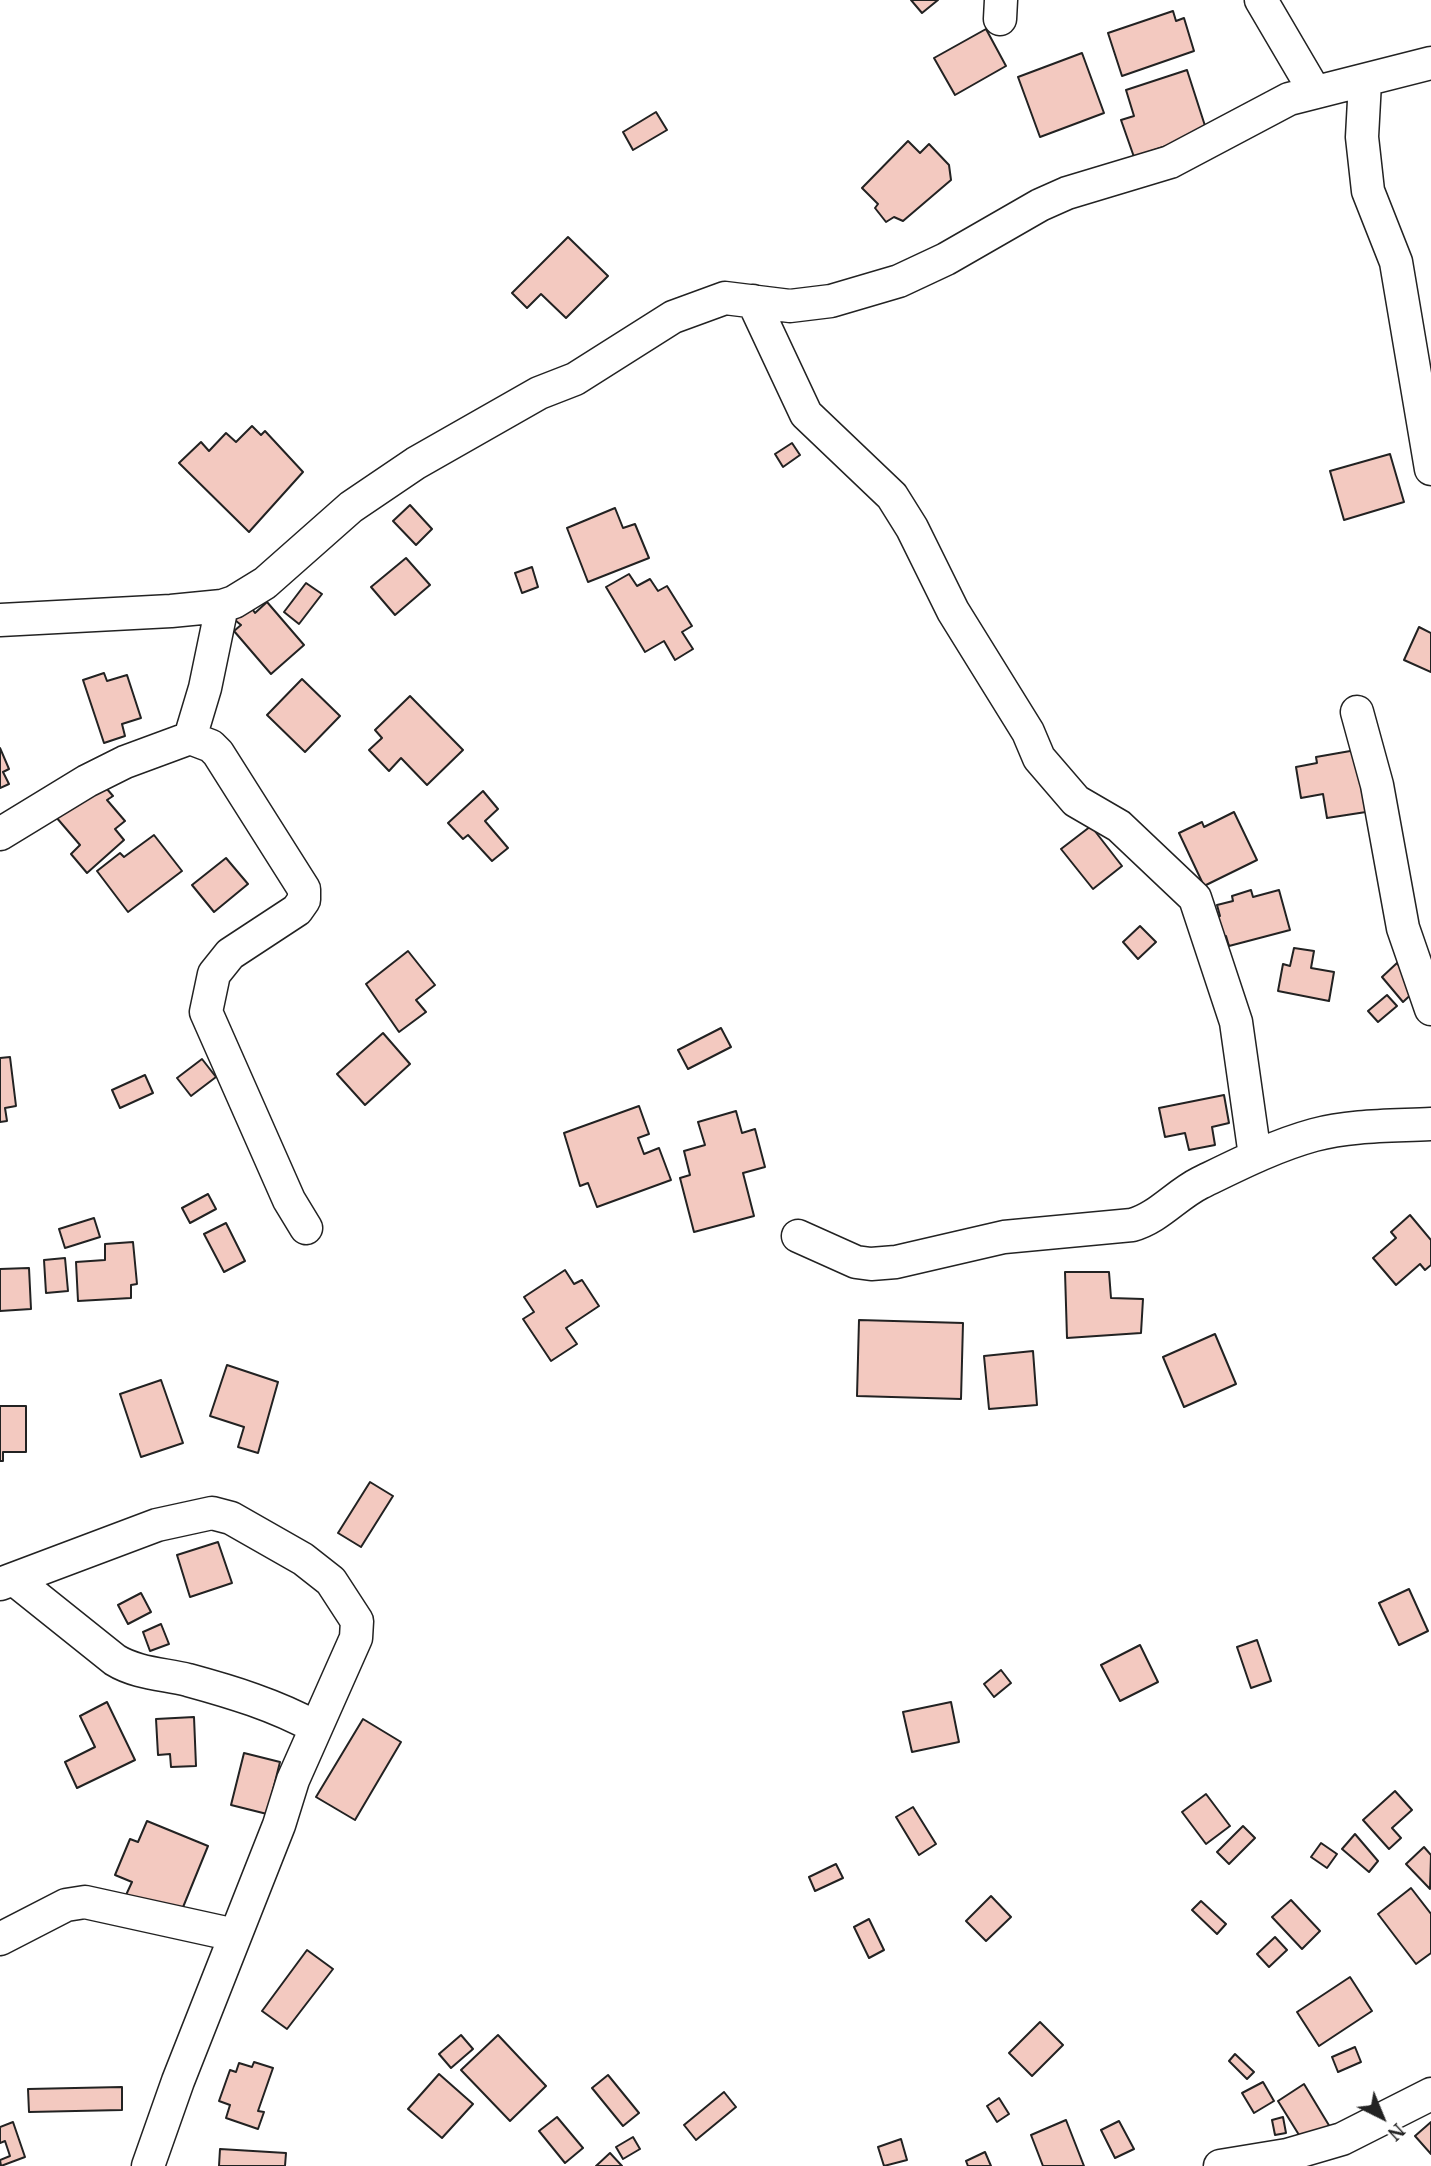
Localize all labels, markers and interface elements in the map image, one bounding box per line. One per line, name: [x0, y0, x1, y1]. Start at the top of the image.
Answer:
north arrow: [1347, 2082, 1417, 2152]
text: N: [1383, 2119, 1410, 2147]

